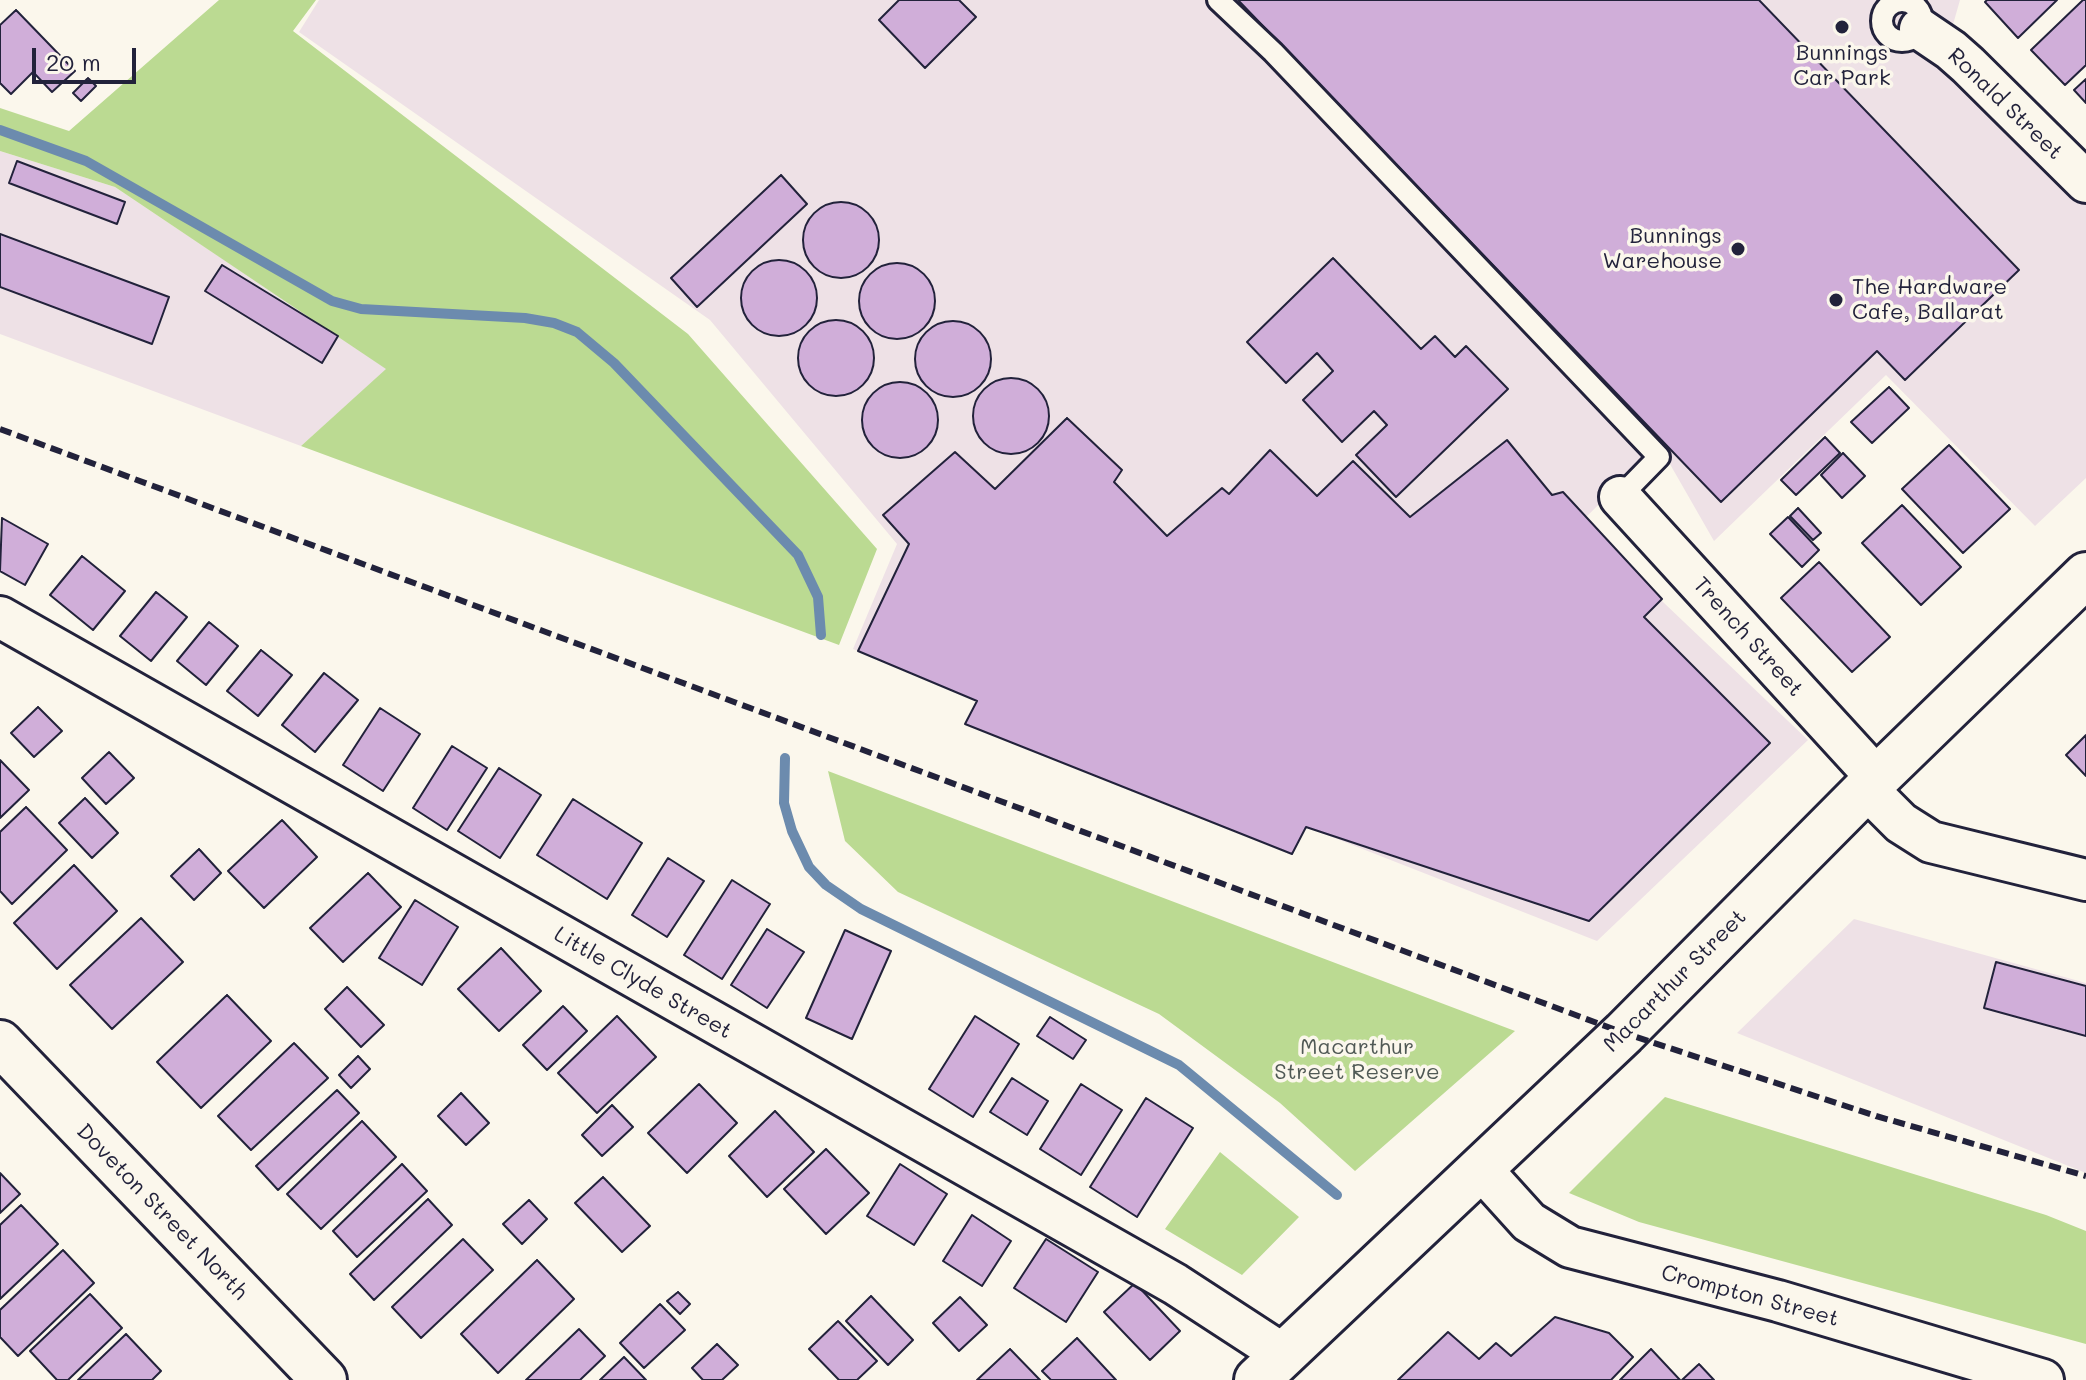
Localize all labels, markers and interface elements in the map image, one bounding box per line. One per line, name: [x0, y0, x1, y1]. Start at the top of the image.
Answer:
marker: Bunnings Car Park: [1833, 18, 1851, 36]
scale bar: [36, 32, 140, 82]
place label: Bunnings Car Park: [1793, 40, 1891, 92]
street label: Ronald Street: [1942, 43, 2068, 165]
text: 20 m: [46, 46, 101, 77]
place label: Bunnings Warehouse: [1603, 223, 1722, 274]
marker: Bunnings Warehouse: [1729, 240, 1747, 258]
place label: The Hardware Cafe, Ballarat: [1852, 274, 2007, 326]
marker: The Hardware Cafe, Ballarat: [1827, 291, 1845, 309]
street label: Trench Street: [1687, 572, 1809, 702]
street label: Macarthur Street: [1598, 904, 1752, 1058]
street label: Little Clyde Street: [549, 921, 737, 1045]
park label: Macarthur Street Reserve: [1274, 1034, 1440, 1086]
street label: Doveton Street North: [71, 1118, 253, 1306]
street label: Crompton Street: [1658, 1260, 1842, 1332]

